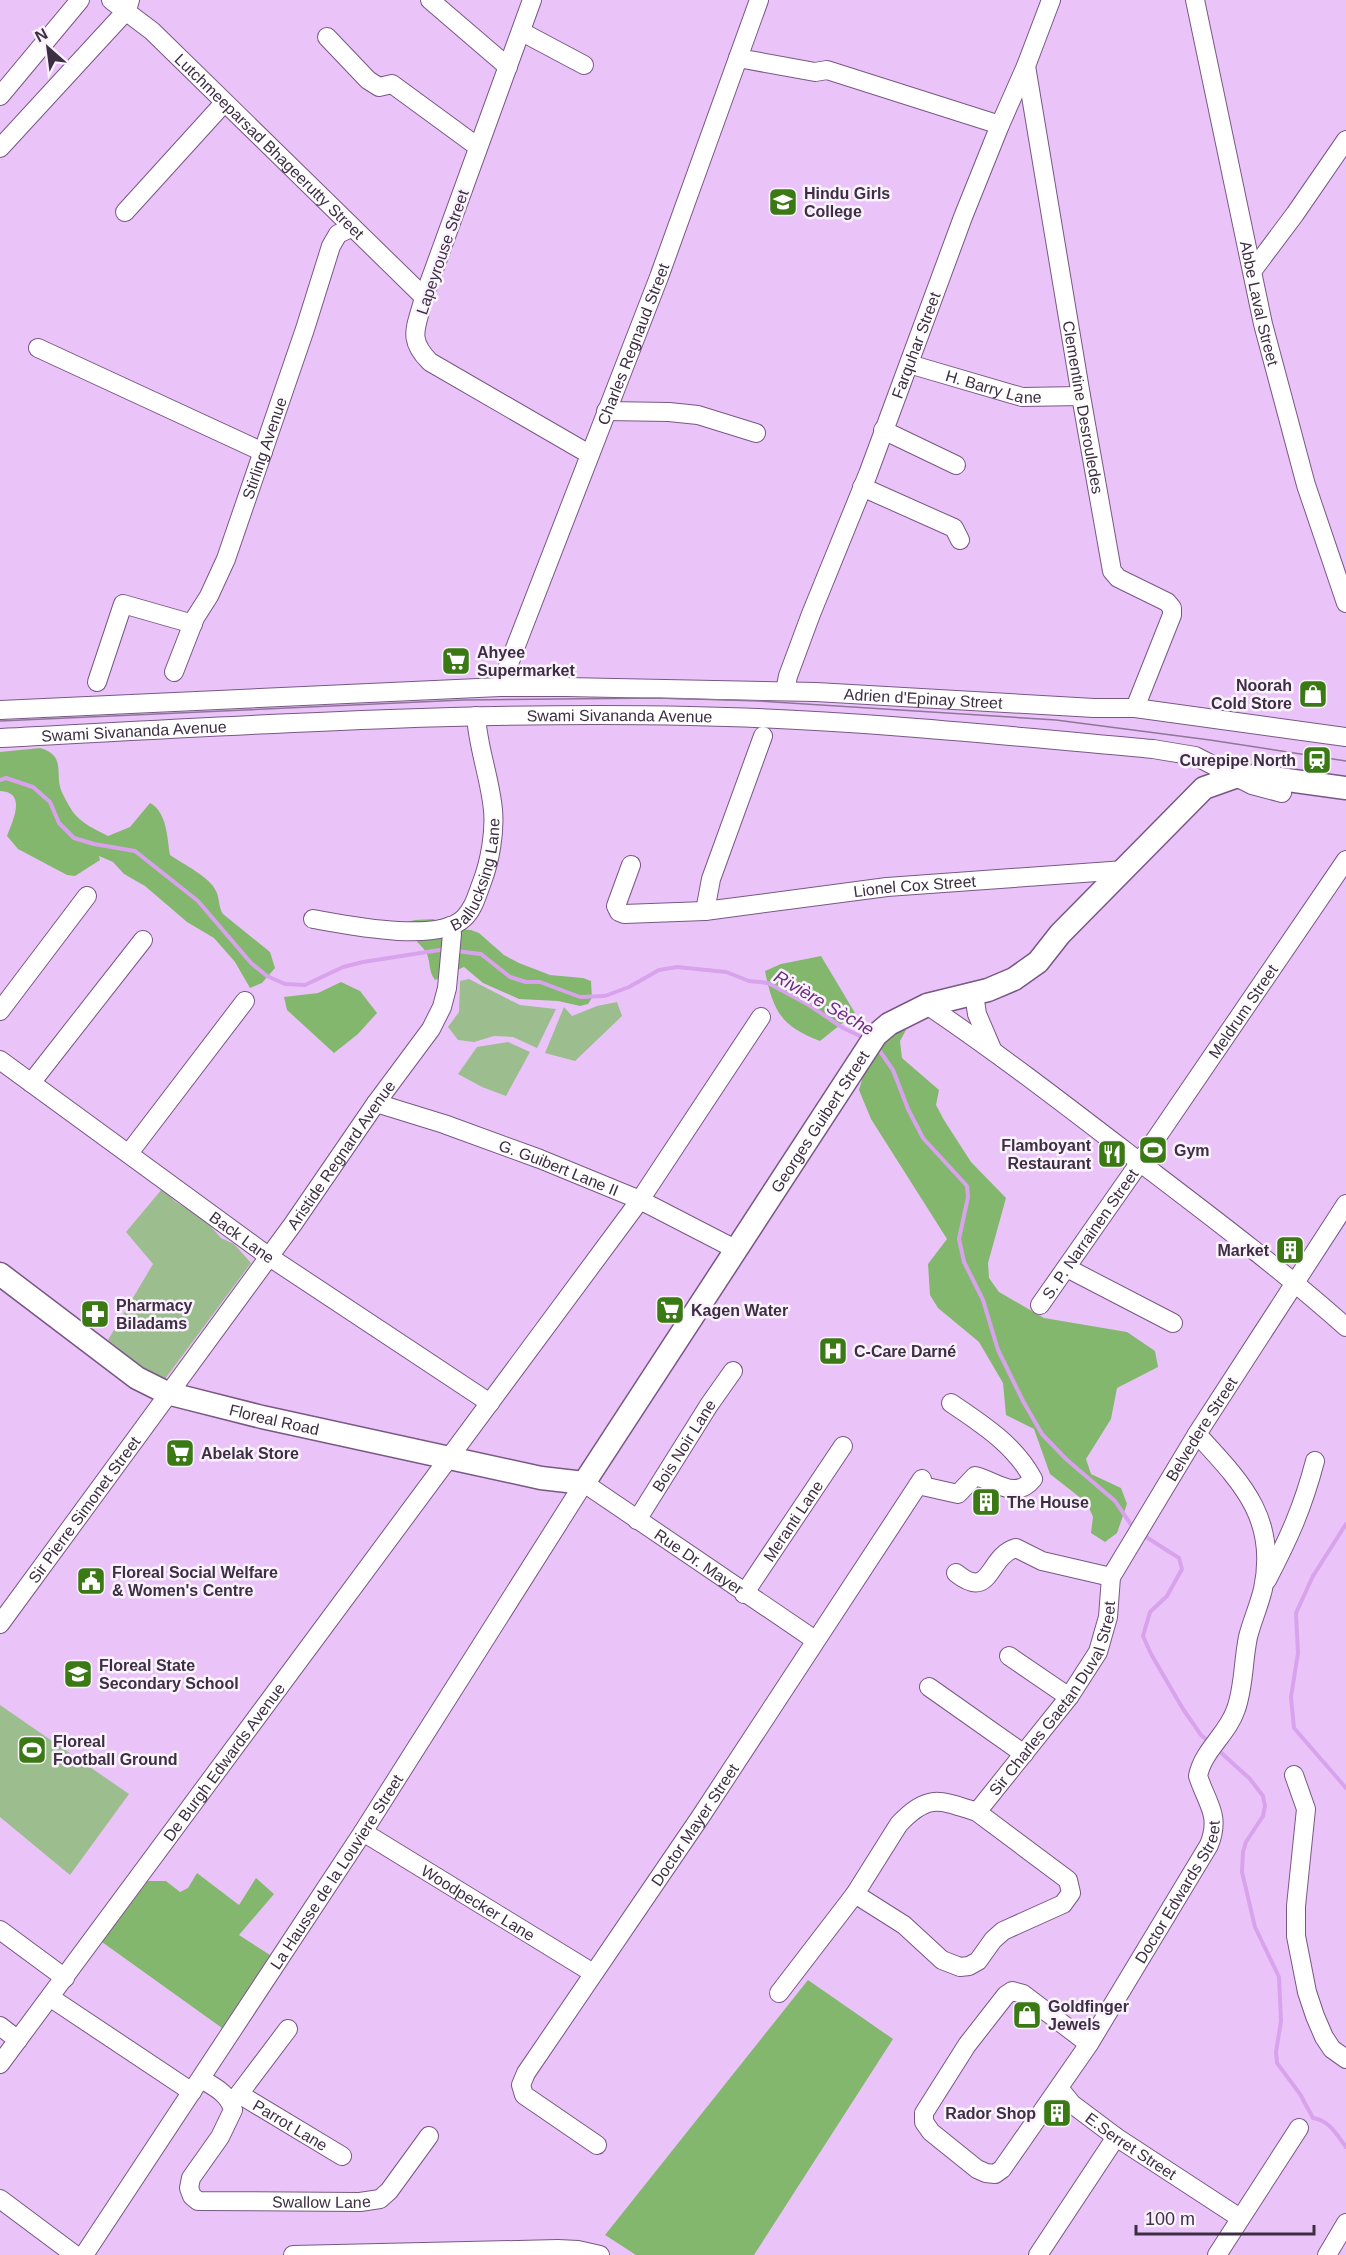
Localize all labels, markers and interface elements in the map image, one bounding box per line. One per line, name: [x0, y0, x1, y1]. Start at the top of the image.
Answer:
north arrow: [18, 18, 78, 78]
text: N: [32, 25, 50, 45]
street label: Lutchmeeparsad Bhageerutty Street: [171, 50, 368, 243]
place label: Hindu Girls College: [804, 185, 890, 220]
school or university icon: Hindu Girls College: [767, 186, 799, 218]
street label: Lapeyrouse Street: [413, 187, 472, 317]
street label: Abbe Laval Street: [1237, 239, 1282, 368]
street label: Charles Regnaud Street: [595, 260, 672, 427]
street label: Farquhar Street: [889, 289, 944, 401]
street label: Clementine Desrouledes: [1060, 319, 1106, 495]
street label: H. Barry Lane: [944, 367, 1042, 406]
street label: Stirling Avenue: [239, 395, 290, 501]
place label: Ahyee Supermarket: [477, 644, 575, 679]
supermarket icon: Ahyee Supermarket: [440, 645, 472, 677]
place label: Noorah Cold Store: [1211, 677, 1292, 712]
shop icon: Noorah Cold Store: [1297, 678, 1329, 710]
street label: Adrien d'Epinay Street: [843, 686, 1004, 712]
street label: Swami Sivananda Avenue: [527, 707, 713, 726]
street label: Swami Sivananda Avenue: [41, 718, 227, 745]
station icon: Curepipe North: [1301, 744, 1333, 776]
place label: Curepipe North: [1180, 752, 1296, 769]
street label: Ballucksing Lane: [448, 818, 502, 934]
street label: Lionel Cox Street: [852, 873, 977, 900]
street label: Meldrum Street: [1205, 961, 1281, 1062]
water label: Rivière Sèche: [770, 966, 878, 1040]
street label: Georges Guibert Street: [768, 1047, 873, 1196]
street label: Aristide Regnard Avenue: [284, 1077, 399, 1233]
sports icon: Gym: [1137, 1134, 1169, 1166]
street label: G. Guibert Lane II: [497, 1137, 621, 1199]
place label: Flamboyant Restaurant: [1001, 1137, 1092, 1172]
restaurant icon: Flamboyant Restaurant: [1096, 1138, 1128, 1170]
place label: Gym: [1174, 1142, 1210, 1159]
street label: S. P. Narrainen Street: [1039, 1165, 1142, 1302]
street label: Back Lane: [206, 1208, 277, 1267]
building icon: Market: [1274, 1234, 1306, 1266]
place label: Market: [1217, 1242, 1270, 1259]
supermarket icon: Kagen Water: [654, 1294, 686, 1326]
place label: Pharmacy Biladams: [116, 1297, 193, 1332]
pharmacy icon: Pharmacy Biladams: [79, 1298, 111, 1330]
place label: Kagen Water: [691, 1302, 788, 1319]
hospital icon: C-Care Darné: [817, 1335, 849, 1367]
place label: C-Care Darné: [854, 1343, 956, 1360]
street label: Belvedere Street: [1163, 1374, 1241, 1484]
street label: Bois Noir Lane: [649, 1396, 719, 1495]
street label: Floreal Road: [227, 1401, 321, 1438]
street label: Sir Pierre Simonet Street: [25, 1433, 144, 1586]
supermarket icon: Abelak Store: [164, 1437, 196, 1469]
place label: Abelak Store: [201, 1445, 299, 1462]
street label: Meranti Lane: [760, 1477, 826, 1565]
building icon: The House: [970, 1486, 1002, 1518]
place label: The House: [1007, 1494, 1089, 1511]
street label: Rue Dr. Mayer: [651, 1526, 747, 1598]
place label: Floreal Social Welfare & Women's Centre: [112, 1564, 278, 1599]
public building icon: Floreal Social Welfare & Women's Centre: [75, 1565, 107, 1597]
street label: Sir Charles Gaetan Duval Street: [986, 1600, 1118, 1799]
place label: Floreal State Secondary School: [99, 1657, 239, 1692]
school or university icon: Floreal State Secondary School: [62, 1658, 94, 1690]
street label: De Burgh Edwards Avenue: [160, 1680, 288, 1844]
place label: Floreal Football Ground: [53, 1733, 177, 1768]
sports icon: Floreal Football Ground: [16, 1734, 48, 1766]
street label: Doctor Mayer Street: [648, 1760, 742, 1889]
street label: La Hausse de la Louviere Street: [267, 1771, 407, 1972]
street label: Doctor Edwards Street: [1132, 1820, 1223, 1966]
street label: Woodpecker Lane: [418, 1862, 538, 1944]
place label: Goldfinger Jewels: [1048, 1998, 1129, 2033]
shop icon: Goldfinger Jewels: [1011, 1999, 1043, 2031]
street label: Parrot Lane: [250, 2097, 330, 2154]
building icon: Rador Shop: [1041, 2097, 1073, 2129]
place label: Rador Shop: [945, 2105, 1036, 2122]
street label: E.Serret Street: [1082, 2109, 1180, 2183]
street label: Swallow Lane: [272, 2192, 372, 2211]
scale bar: [1136, 2198, 1314, 2236]
text: 100 m: [1145, 2209, 1195, 2229]

